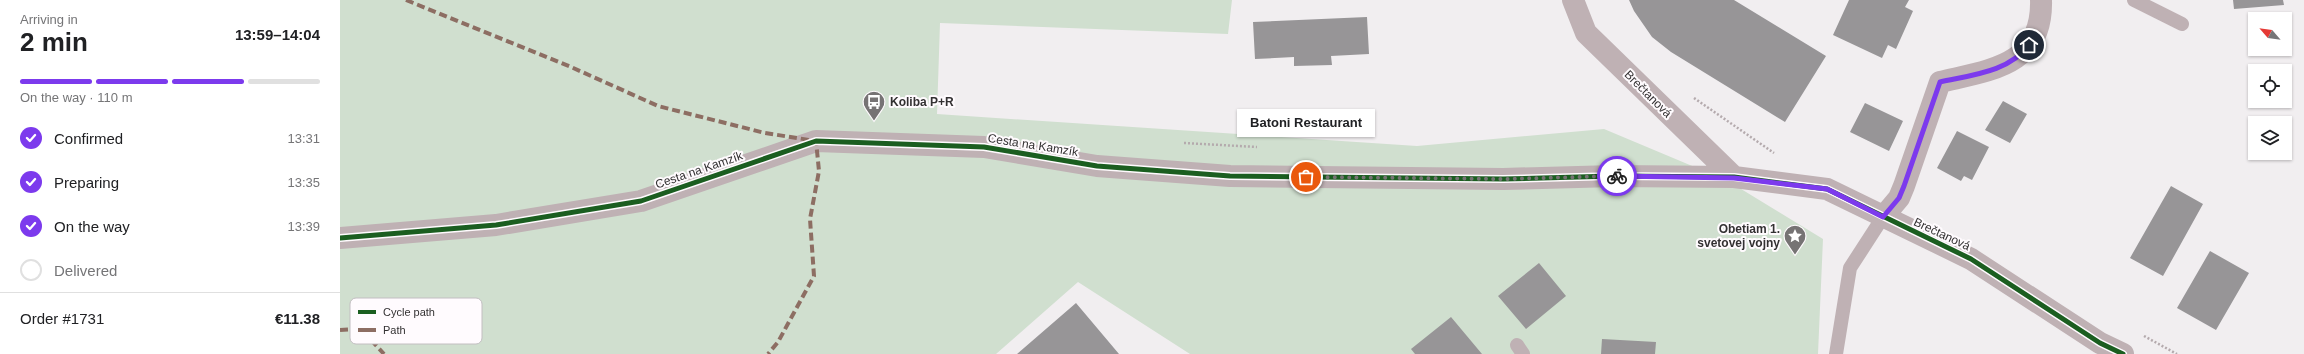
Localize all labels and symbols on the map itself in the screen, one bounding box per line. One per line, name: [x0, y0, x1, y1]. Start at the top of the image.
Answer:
north arrow: [2248, 12, 2292, 56]
pin: [2012, 28, 2046, 62]
street label: Brečtanová: [1622, 68, 1675, 121]
bus stop icon: Koliba P+R: [861, 89, 887, 122]
place label: Koliba P+R: [890, 95, 954, 109]
callout: Batoni Restaurant: [1237, 109, 1375, 137]
street label: Cesta na Kamzík: [987, 131, 1080, 159]
street label: Cesta na Kamzík: [654, 148, 745, 191]
courier: [1597, 156, 1637, 196]
pin: [1289, 160, 1323, 194]
street label: Brečtanová: [1912, 215, 1973, 253]
place label: Obetiam 1. svetovej vojny: [1697, 222, 1780, 250]
place icon: Obetiam 1. svetovej vojny: [1782, 223, 1808, 256]
legend: [350, 298, 482, 344]
text: Cycle path: [383, 306, 435, 318]
text: Path: [383, 324, 406, 336]

